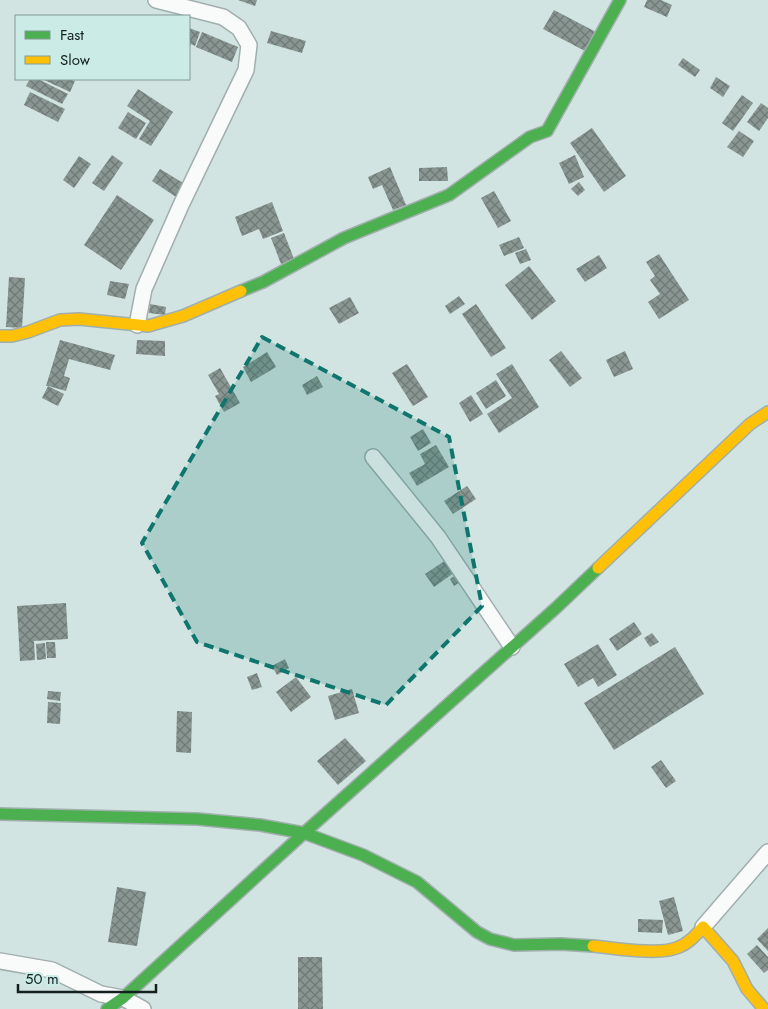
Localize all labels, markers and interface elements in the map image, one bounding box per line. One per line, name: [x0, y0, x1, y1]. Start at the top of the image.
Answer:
legend: [15, 15, 190, 80]
text: Fast: [60, 24, 84, 46]
text: Slow: [60, 49, 91, 71]
scale bar: [18, 962, 155, 994]
text: 50 m: [25, 968, 59, 990]

